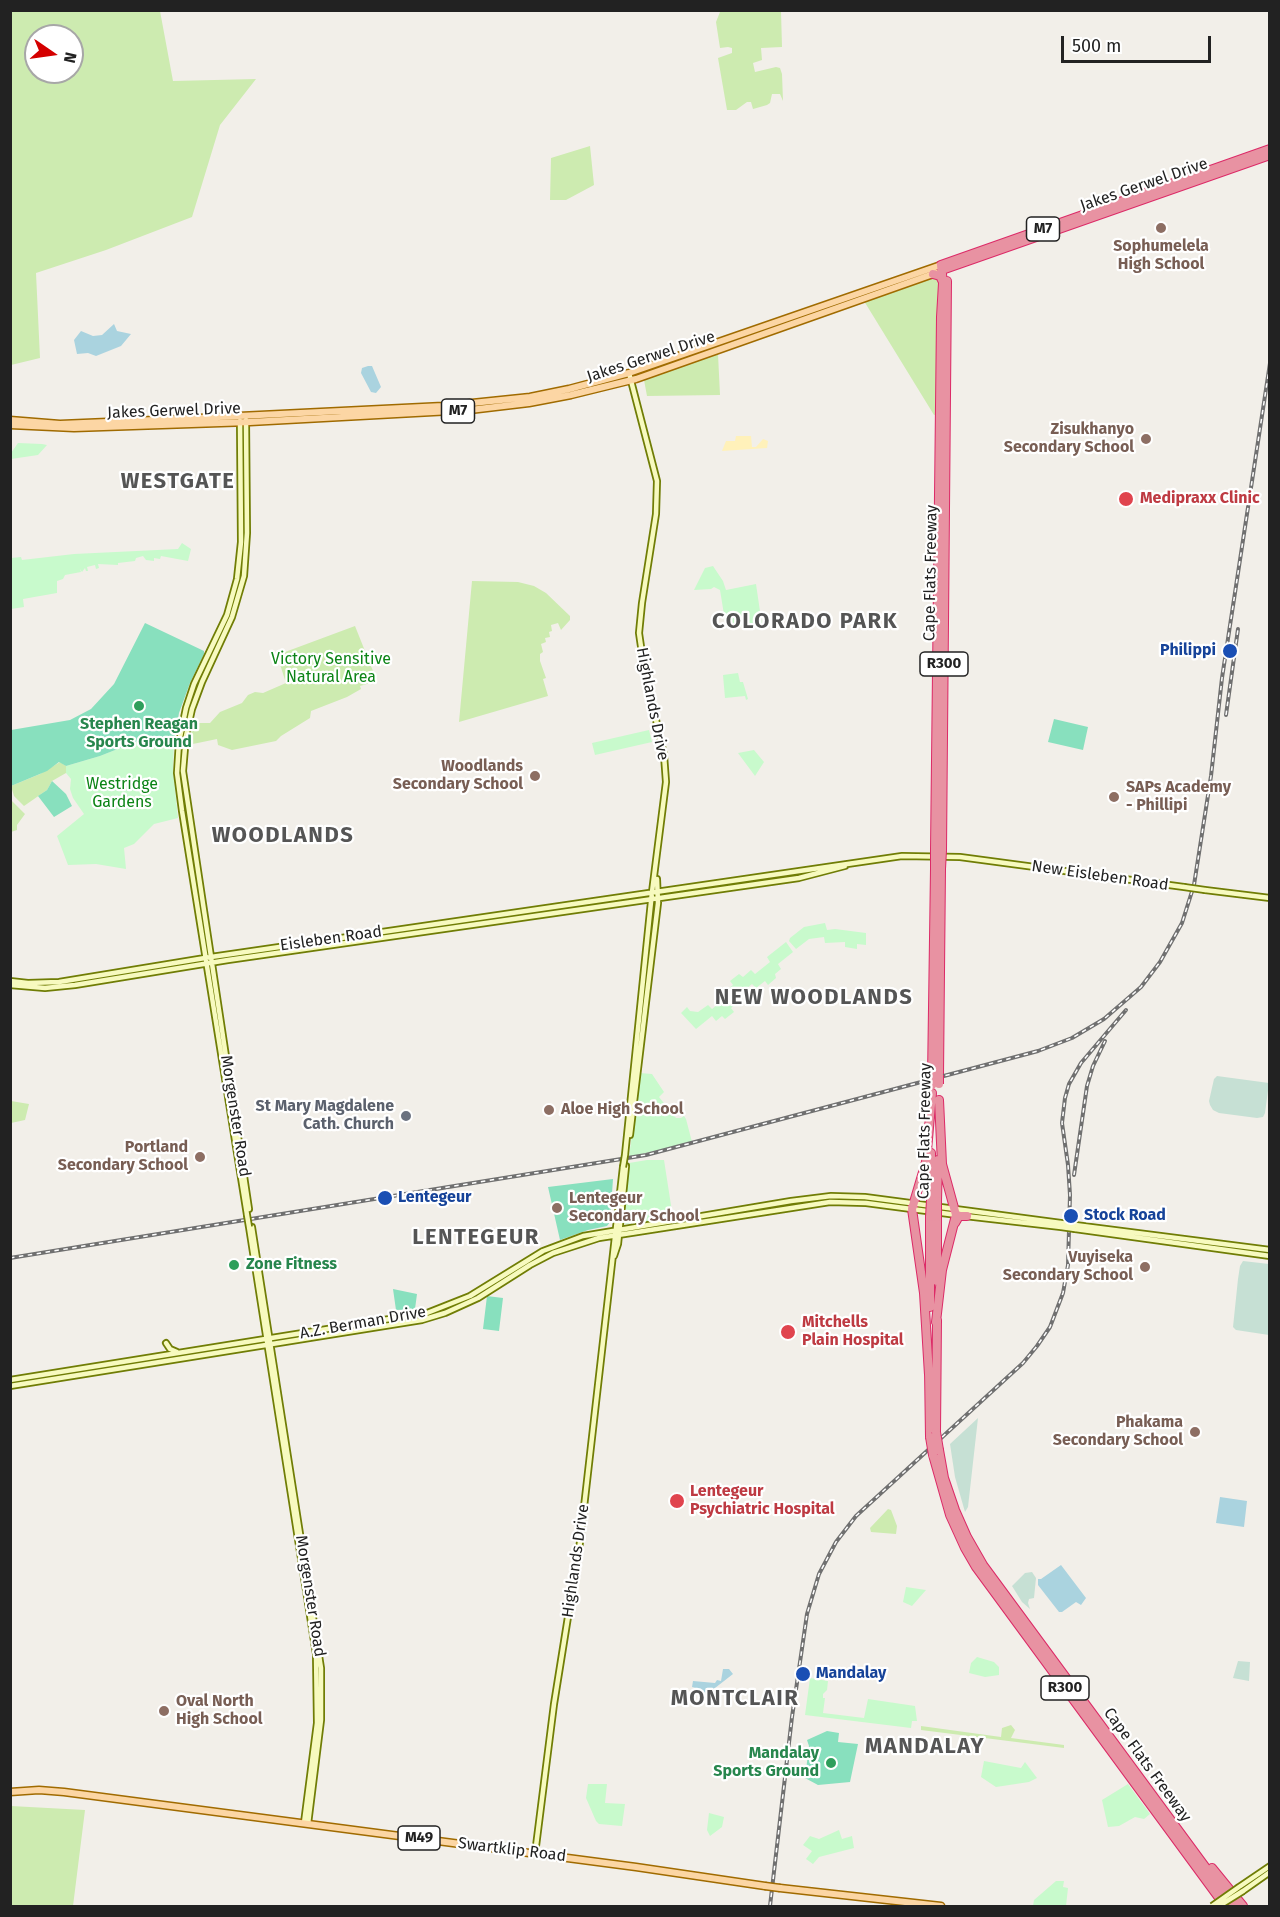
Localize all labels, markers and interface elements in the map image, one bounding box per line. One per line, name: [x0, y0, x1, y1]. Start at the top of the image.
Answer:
north arrow: [24, 24, 84, 84]
scale bar: [1064, 24, 1214, 62]
text: 500 m: [1072, 35, 1121, 57]
text: N: [60, 50, 81, 65]
street label: Jakes Gerwel Drive: [1078, 154, 1210, 216]
road number: M7: [1026, 217, 1060, 241]
marker: Sophumelela High School: [1154, 221, 1168, 235]
place label: Sophumelela High School: [1113, 237, 1209, 275]
street label: Jakes Gerwel Drive: [584, 327, 718, 387]
street label: Jakes Gerwel Drive: [107, 399, 241, 423]
road number: M7: [442, 399, 474, 423]
place label: Zisukhanyo Secondary School: [1004, 420, 1134, 458]
marker: Zisukhanyo Secondary School: [1139, 432, 1153, 446]
district label: WESTGATE: [121, 469, 235, 495]
place label: Medipraxx Clinic: [1140, 489, 1260, 509]
marker: Medipraxx Clinic: [1117, 490, 1135, 508]
street label: Cape Flats Freeway: [920, 505, 942, 641]
district label: COLORADO PARK: [712, 609, 898, 635]
place label: Philippi: [1160, 641, 1216, 661]
marker: Philippi: [1221, 642, 1239, 660]
street label: Highlands Drive: [632, 646, 672, 762]
park label: Victory Sensitive Natural Area: [271, 650, 391, 688]
road number: R300: [920, 652, 968, 676]
marker: Stephen Reagan Sports Ground: [132, 699, 146, 713]
place label: Stephen Reagan Sports Ground: [80, 715, 198, 753]
place label: Woodlands Secondary School: [393, 757, 523, 795]
marker: Woodlands Secondary School: [528, 769, 542, 783]
park label: Westridge Gardens: [86, 775, 158, 813]
place label: SAPs Academy - Phillipi: [1126, 778, 1231, 816]
marker: SAPs Academy - Phillipi: [1107, 790, 1121, 804]
district label: WOODLANDS: [212, 823, 354, 849]
street label: New Eisleben Road: [1030, 857, 1170, 895]
street label: Eisleben Road: [279, 922, 383, 956]
district label: NEW WOODLANDS: [715, 985, 913, 1011]
street label: Morgenster Road: [216, 1054, 254, 1178]
street label: Cape Flats Freeway: [914, 1063, 936, 1199]
place label: St Mary Magdalene Cath. Church: [256, 1097, 394, 1135]
place label: Aloe High School: [561, 1100, 684, 1120]
marker: Aloe High School: [542, 1103, 556, 1117]
marker: St Mary Magdalene Cath. Church: [399, 1109, 413, 1123]
place label: Portland Secondary School: [58, 1138, 188, 1176]
marker: Portland Secondary School: [193, 1150, 207, 1164]
place label: Lentegeur: [398, 1188, 471, 1208]
marker: Lentegeur: [376, 1189, 394, 1207]
place label: Lentegeur Secondary School: [569, 1189, 699, 1227]
marker: Lentegeur Secondary School: [550, 1201, 564, 1215]
place label: Stock Road: [1084, 1206, 1166, 1226]
marker: Stock Road: [1062, 1207, 1080, 1225]
district label: LENTEGEUR: [412, 1225, 540, 1251]
place label: Vuyiseka Secondary School: [1003, 1248, 1133, 1286]
place label: Zone Fitness: [246, 1255, 337, 1275]
marker: Zone Fitness: [227, 1258, 241, 1272]
marker: Vuyiseka Secondary School: [1138, 1260, 1152, 1274]
street label: A.Z. Berman Drive: [298, 1302, 428, 1344]
place label: Mitchells Plain Hospital: [802, 1313, 904, 1351]
marker: Mitchells Plain Hospital: [779, 1323, 797, 1341]
place label: Phakama Secondary School: [1053, 1413, 1183, 1451]
marker: Phakama Secondary School: [1188, 1425, 1202, 1439]
place label: Lentegeur Psychiatric Hospital: [690, 1482, 835, 1520]
marker: Lentegeur Psychiatric Hospital: [668, 1492, 686, 1510]
street label: Highlands Drive: [559, 1503, 593, 1619]
street label: Morgenster Road: [291, 1534, 329, 1658]
place label: Mandalay: [816, 1664, 886, 1684]
marker: Mandalay: [794, 1665, 812, 1683]
road number: R300: [1041, 1676, 1089, 1700]
district label: MONTCLAIR: [671, 1686, 799, 1712]
place label: Oval North High School: [176, 1692, 262, 1730]
marker: Oval North High School: [157, 1704, 171, 1718]
street label: Cape Flats Freeway: [1099, 1704, 1195, 1826]
district label: MANDALAY: [865, 1734, 985, 1760]
place label: Mandalay Sports Ground: [713, 1744, 819, 1782]
marker: Mandalay Sports Ground: [824, 1756, 838, 1770]
road number: M49: [398, 1826, 440, 1850]
street label: Swartklip Road: [457, 1834, 567, 1866]

